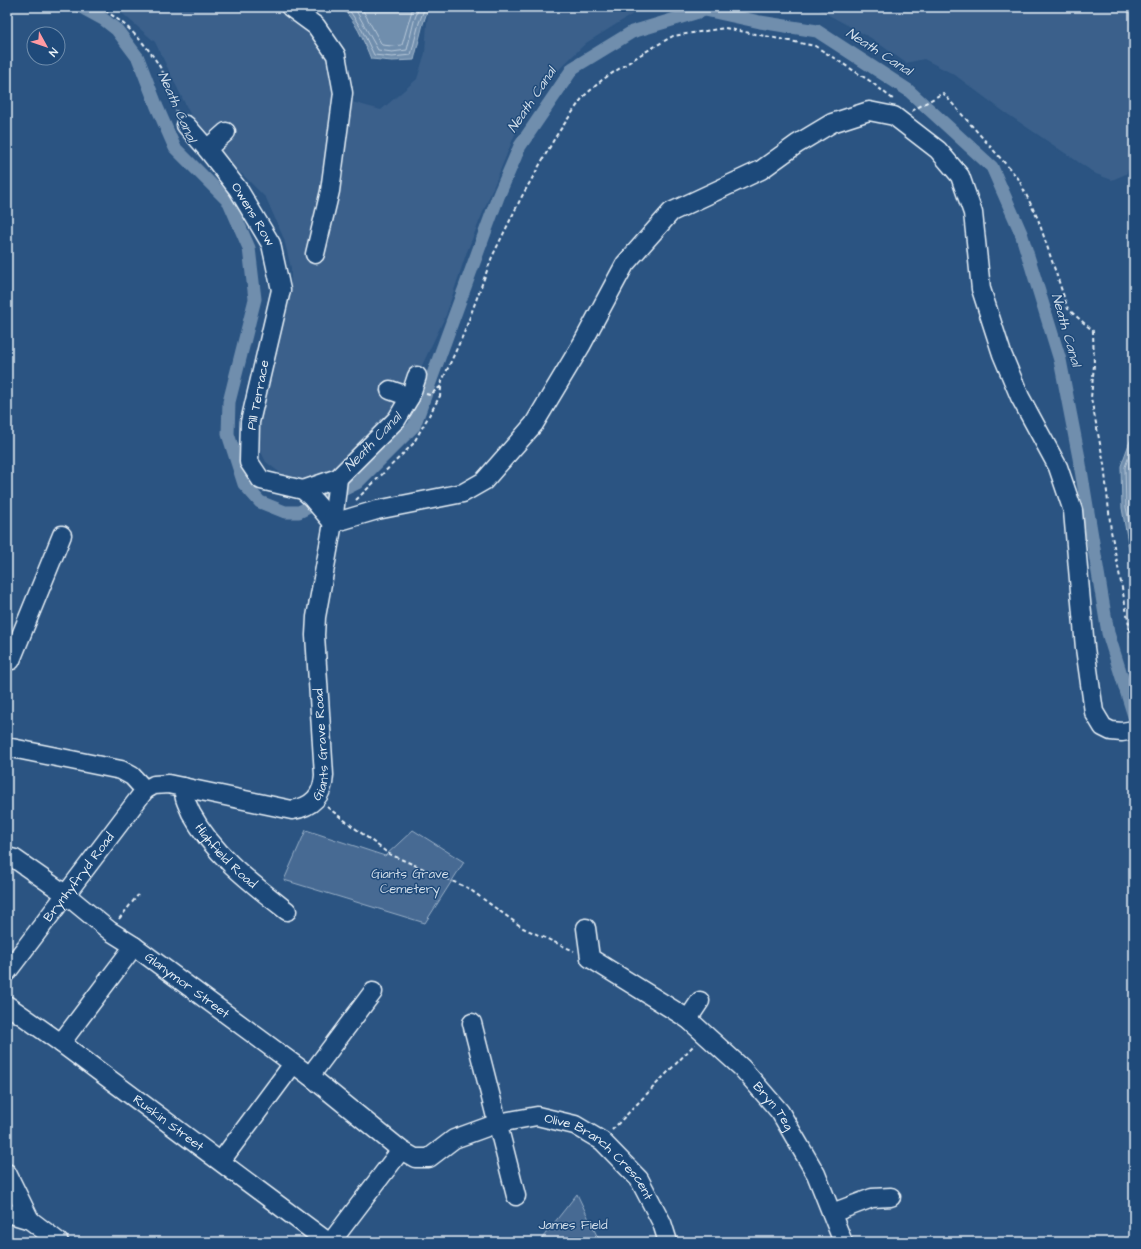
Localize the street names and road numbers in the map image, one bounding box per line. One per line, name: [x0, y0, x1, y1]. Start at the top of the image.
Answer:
street label: Owens Row: [227, 178, 279, 250]
street label: Pill Terrace: [242, 358, 274, 432]
street label: Giants Grave Road: [308, 688, 333, 804]
street label: Highfield Road: [191, 820, 261, 893]
street label: Brynhyfryd Road: [39, 829, 119, 925]
street label: Glanymor Street: [141, 948, 234, 1023]
street label: Bryn Teg: [749, 1078, 798, 1134]
street label: Ruskin Street: [129, 1091, 208, 1156]
street label: Olive Branch Crescent: [543, 1109, 658, 1204]

